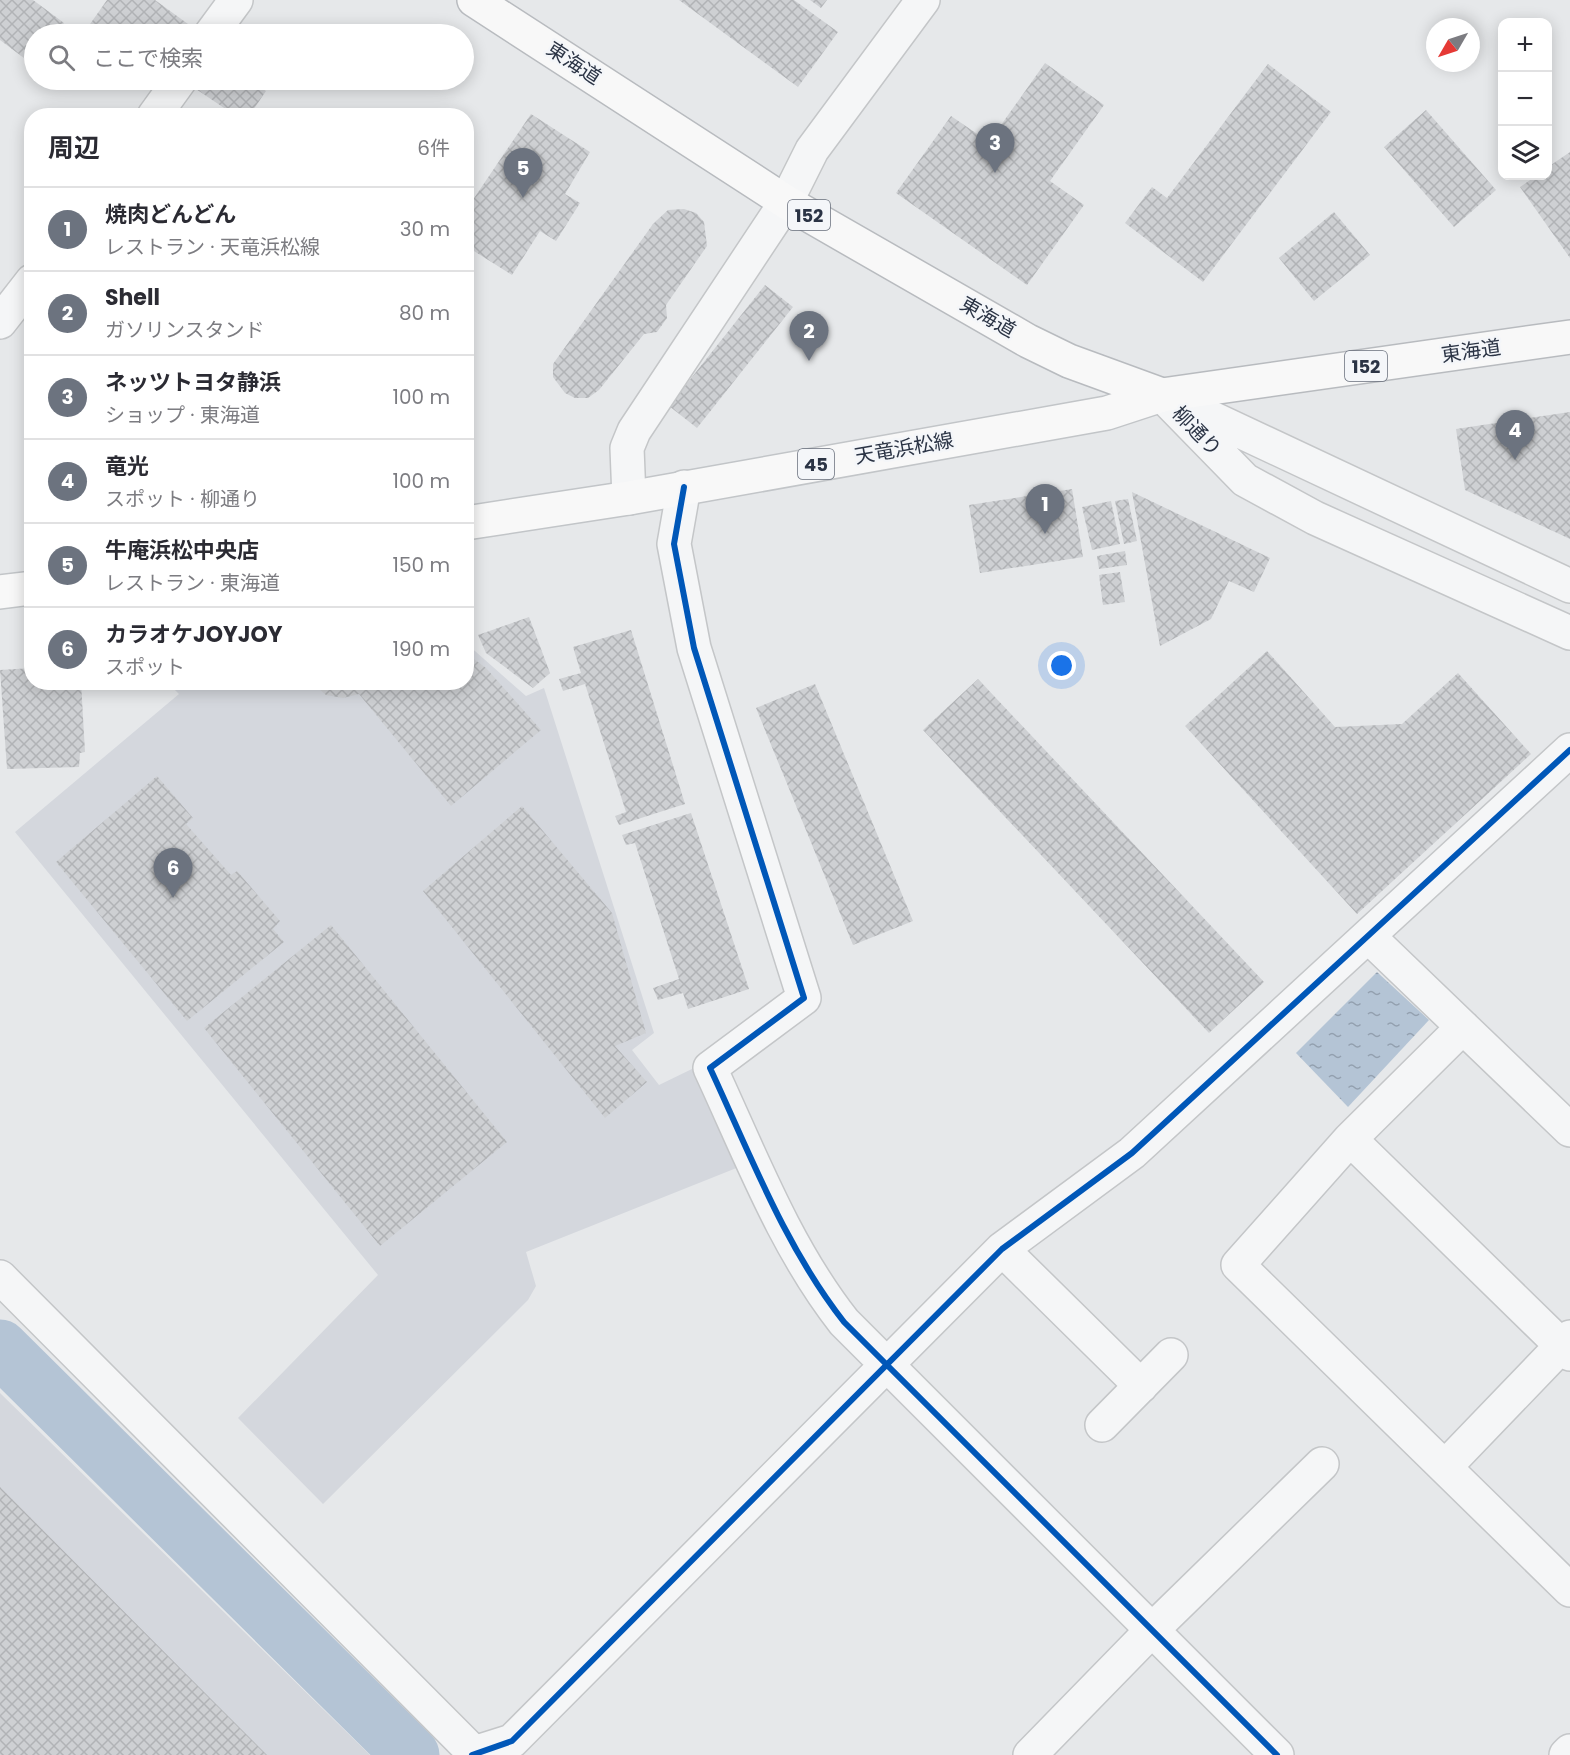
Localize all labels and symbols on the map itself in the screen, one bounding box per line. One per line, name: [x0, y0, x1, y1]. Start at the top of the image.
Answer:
north arrow: [1426, 18, 1480, 72]
street label: 東海道: [541, 35, 607, 91]
pin: 3: [976, 124, 1014, 173]
pin: 5: [504, 148, 542, 198]
road number: 152: [788, 200, 830, 230]
street label: 東海道: [955, 290, 1021, 344]
pin: 2: [790, 312, 828, 361]
street label: 東海道: [1439, 333, 1503, 369]
road number: 152: [1345, 351, 1387, 381]
street label: 柳通り: [1166, 400, 1228, 462]
pin: 4: [1496, 410, 1534, 460]
street label: 天竜浜松線: [852, 426, 956, 470]
road number: 45: [798, 449, 834, 479]
pin: 1: [1026, 484, 1064, 534]
your location: [1047, 651, 1076, 680]
pin: 6: [154, 848, 192, 898]

